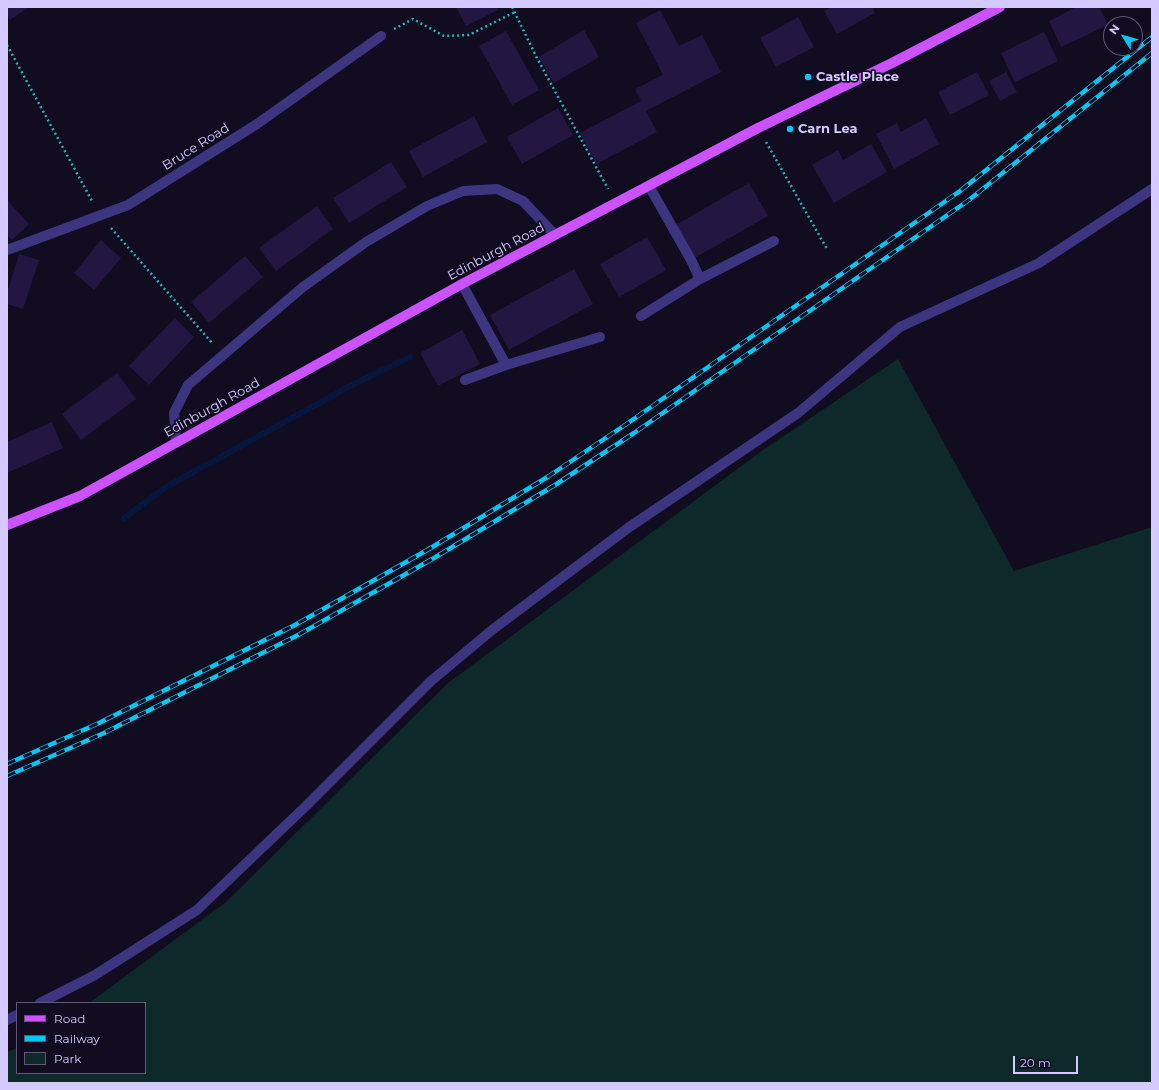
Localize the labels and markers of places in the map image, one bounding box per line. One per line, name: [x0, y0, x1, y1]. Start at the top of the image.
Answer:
place label: Castle Place: [816, 69, 899, 85]
marker: Castle Place: [803, 72, 813, 82]
place label: Carn Lea: [798, 121, 857, 137]
marker: Carn Lea: [785, 124, 795, 134]

